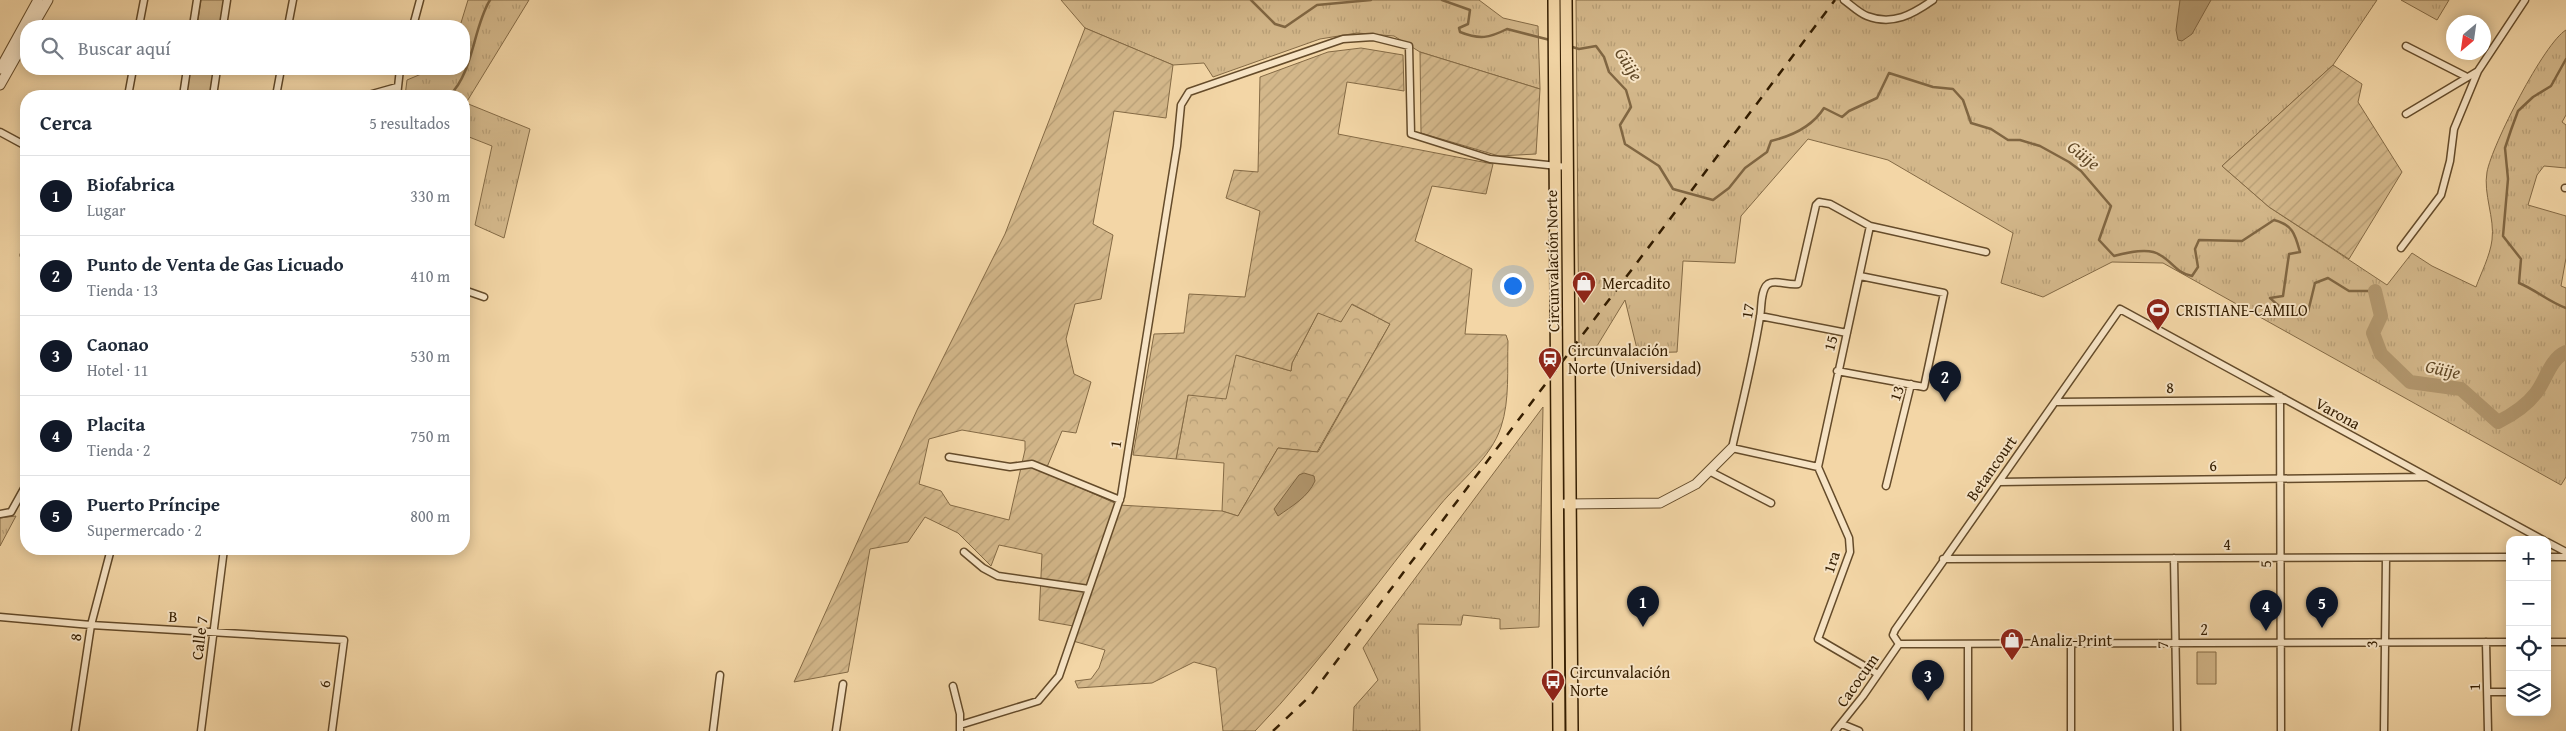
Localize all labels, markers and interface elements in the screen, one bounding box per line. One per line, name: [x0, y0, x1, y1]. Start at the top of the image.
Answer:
north arrow: [2446, 15, 2491, 60]
search box: [20, 20, 470, 75]
icon: search: [38, 34, 66, 62]
text: Buscar aquí: [78, 34, 171, 62]
water label: Güije: [1608, 42, 1650, 86]
text: Cerca: [40, 107, 92, 138]
text: 5 resultados: [369, 111, 450, 135]
water label: Güije: [2062, 134, 2106, 176]
text: Biofabrica: [87, 170, 175, 198]
text: 1: [52, 184, 60, 208]
text: 330 m: [410, 184, 450, 208]
street label: Circunvalación Norte: [1539, 190, 1565, 332]
text: Lugar: [87, 198, 126, 222]
text: Punto de Venta de Gas Licuado: [87, 250, 344, 278]
text: 2: [52, 264, 60, 288]
text: 410 m: [410, 264, 450, 288]
shop icon: Mercadito: [1571, 270, 1597, 304]
place label: Mercadito: [1602, 271, 1670, 295]
your location: [1500, 273, 1526, 299]
text: Tienda · 13: [87, 278, 158, 302]
sports icon: CRISTIANE-CAMILO: [2145, 297, 2171, 331]
place label: CRISTIANE-CAMILO: [2176, 298, 2308, 322]
street label: 17: [1734, 301, 1760, 320]
text: Caonao: [87, 330, 149, 358]
street label: 15: [1816, 332, 1844, 354]
place label: Circunvalación Norte (Universidad): [1568, 338, 1701, 380]
text: 3: [52, 344, 60, 368]
text: 530 m: [410, 344, 450, 368]
station icon: Circunvalación Norte (Universidad): [1537, 346, 1563, 380]
water label: Güije: [2423, 352, 2463, 386]
text: Hotel · 11: [87, 358, 149, 382]
pin: 2: [1929, 361, 1961, 402]
street label: 8: [2166, 375, 2174, 399]
street label: 13: [1882, 382, 1910, 404]
street label: Varona: [2311, 391, 2365, 435]
text: Placita: [87, 410, 145, 438]
text: 4: [52, 424, 60, 448]
text: 750 m: [410, 424, 450, 448]
street label: Betancourt: [1960, 430, 2023, 506]
text: Tienda · 2: [87, 438, 150, 462]
street label: 1: [1103, 438, 1127, 450]
street label: 6: [2209, 453, 2217, 477]
text: Puerto Príncipe: [87, 490, 220, 518]
text: 5: [52, 504, 60, 528]
text: 800 m: [410, 504, 450, 528]
text: Supermercado · 2: [87, 518, 202, 542]
street label: 4: [2223, 532, 2231, 556]
map controls: [2506, 536, 2551, 716]
button: +: [2506, 536, 2551, 581]
street label: 1ra: [1816, 548, 1846, 576]
street label: 5: [2253, 560, 2277, 568]
button: −: [2506, 581, 2551, 626]
pin: 1: [1627, 586, 1659, 627]
pin: 5: [2306, 587, 2338, 628]
pin: 4: [2250, 590, 2282, 631]
street label: B: [168, 604, 178, 628]
street label: Calle 7: [184, 614, 214, 661]
street label: 2: [2200, 617, 2208, 641]
button: locate: [2506, 626, 2551, 671]
shop icon: Analiz-Print: [1999, 627, 2025, 661]
place label: Analiz-Print: [2030, 628, 2112, 652]
street label: 8: [63, 631, 87, 642]
street label: 3: [2359, 640, 2383, 648]
street label: 7: [2150, 641, 2174, 649]
street label: Cacocum: [1830, 648, 1884, 712]
place label: Circunvalación Norte: [1570, 660, 1670, 702]
pin: 3: [1912, 660, 1944, 701]
bus stop icon: Circunvalación Norte: [1540, 668, 1566, 702]
button: layers: [2506, 671, 2551, 716]
street label: 6: [312, 678, 336, 689]
street label: 1: [2462, 683, 2486, 691]

